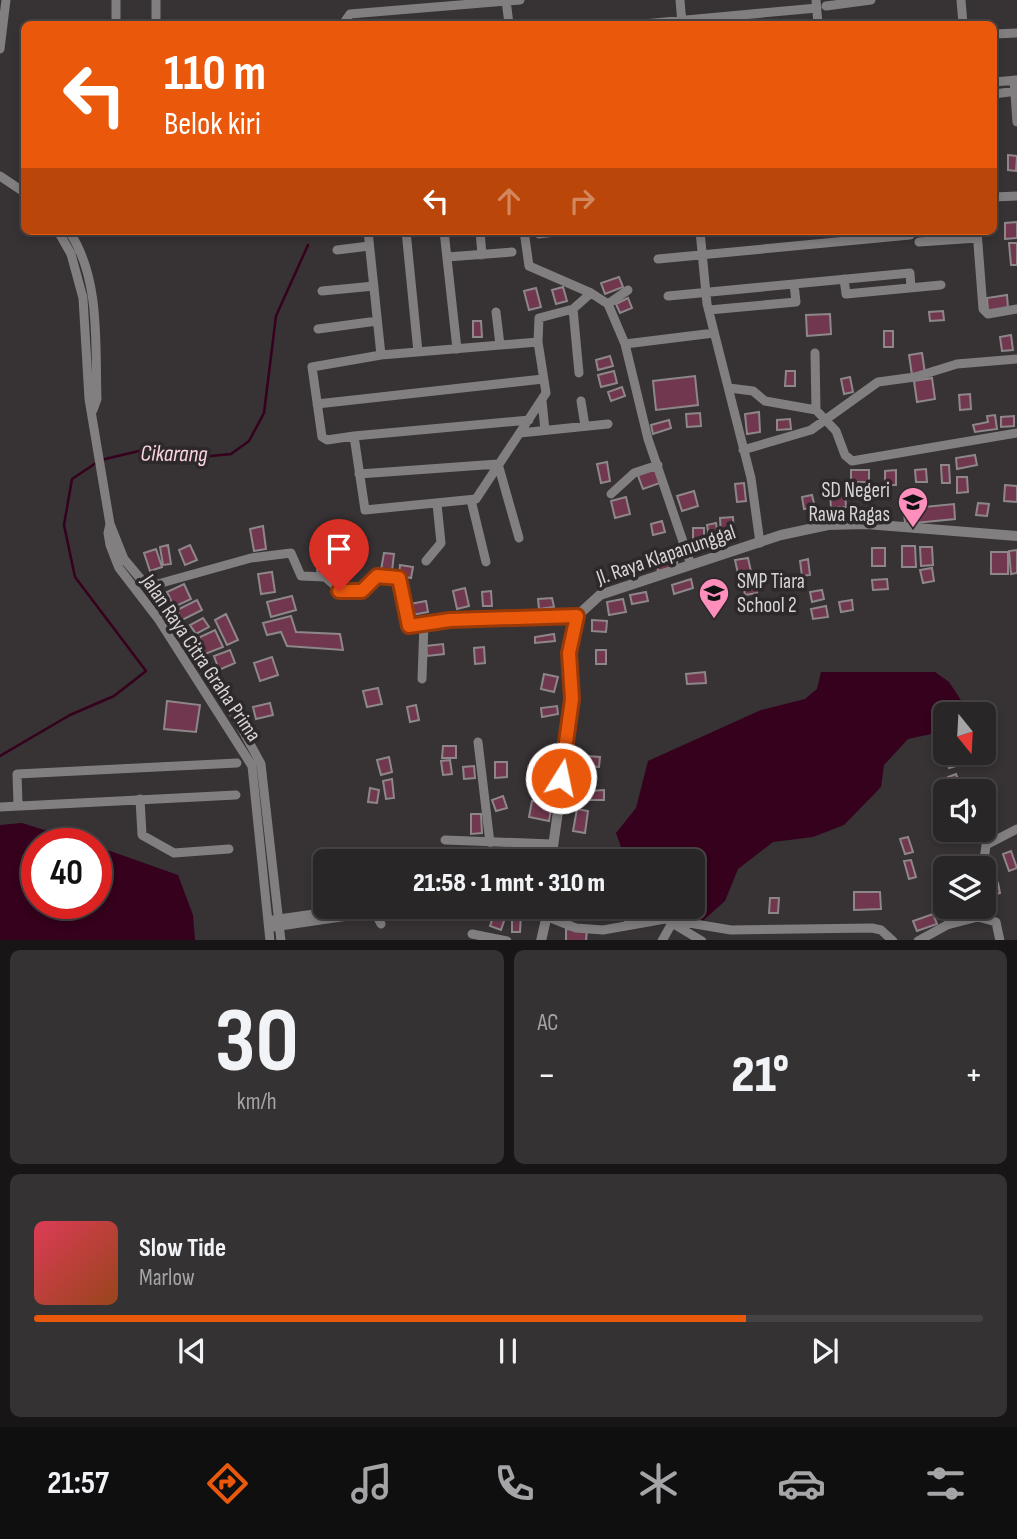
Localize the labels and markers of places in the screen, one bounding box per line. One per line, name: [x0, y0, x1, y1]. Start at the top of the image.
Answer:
place label: SD Negeri Rawa Ragas: [808, 478, 890, 527]
school or university icon: SD Negeri Rawa Ragas: [896, 485, 930, 529]
pin: [309, 519, 369, 591]
place label: SMP Tiara School 2: [737, 569, 805, 618]
school or university icon: SMP Tiara School 2: [697, 576, 731, 620]

